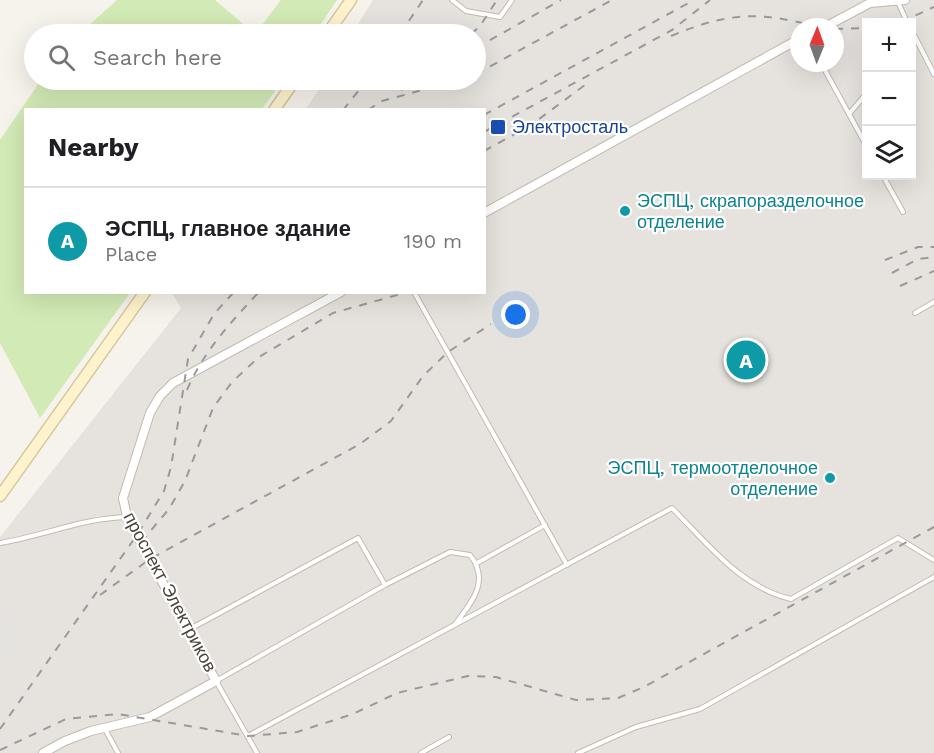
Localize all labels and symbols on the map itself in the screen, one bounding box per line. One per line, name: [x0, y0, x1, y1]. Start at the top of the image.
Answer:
north arrow: [790, 18, 844, 72]
place label: Электросталь: [512, 116, 628, 137]
marker: Электросталь: [489, 118, 507, 136]
place label: ЭСПЦ, скрапоразделочное отделение: [637, 190, 864, 232]
marker: ЭСПЦ, скрапоразделочное отделение: [618, 204, 632, 218]
your location: [501, 300, 530, 329]
pin: A: [726, 338, 766, 382]
place label: ЭСПЦ, термоотделочное отделение: [608, 457, 818, 499]
marker: ЭСПЦ, термоотделочное отделение: [823, 471, 837, 485]
street label: проспект Электриков: [119, 508, 221, 675]

